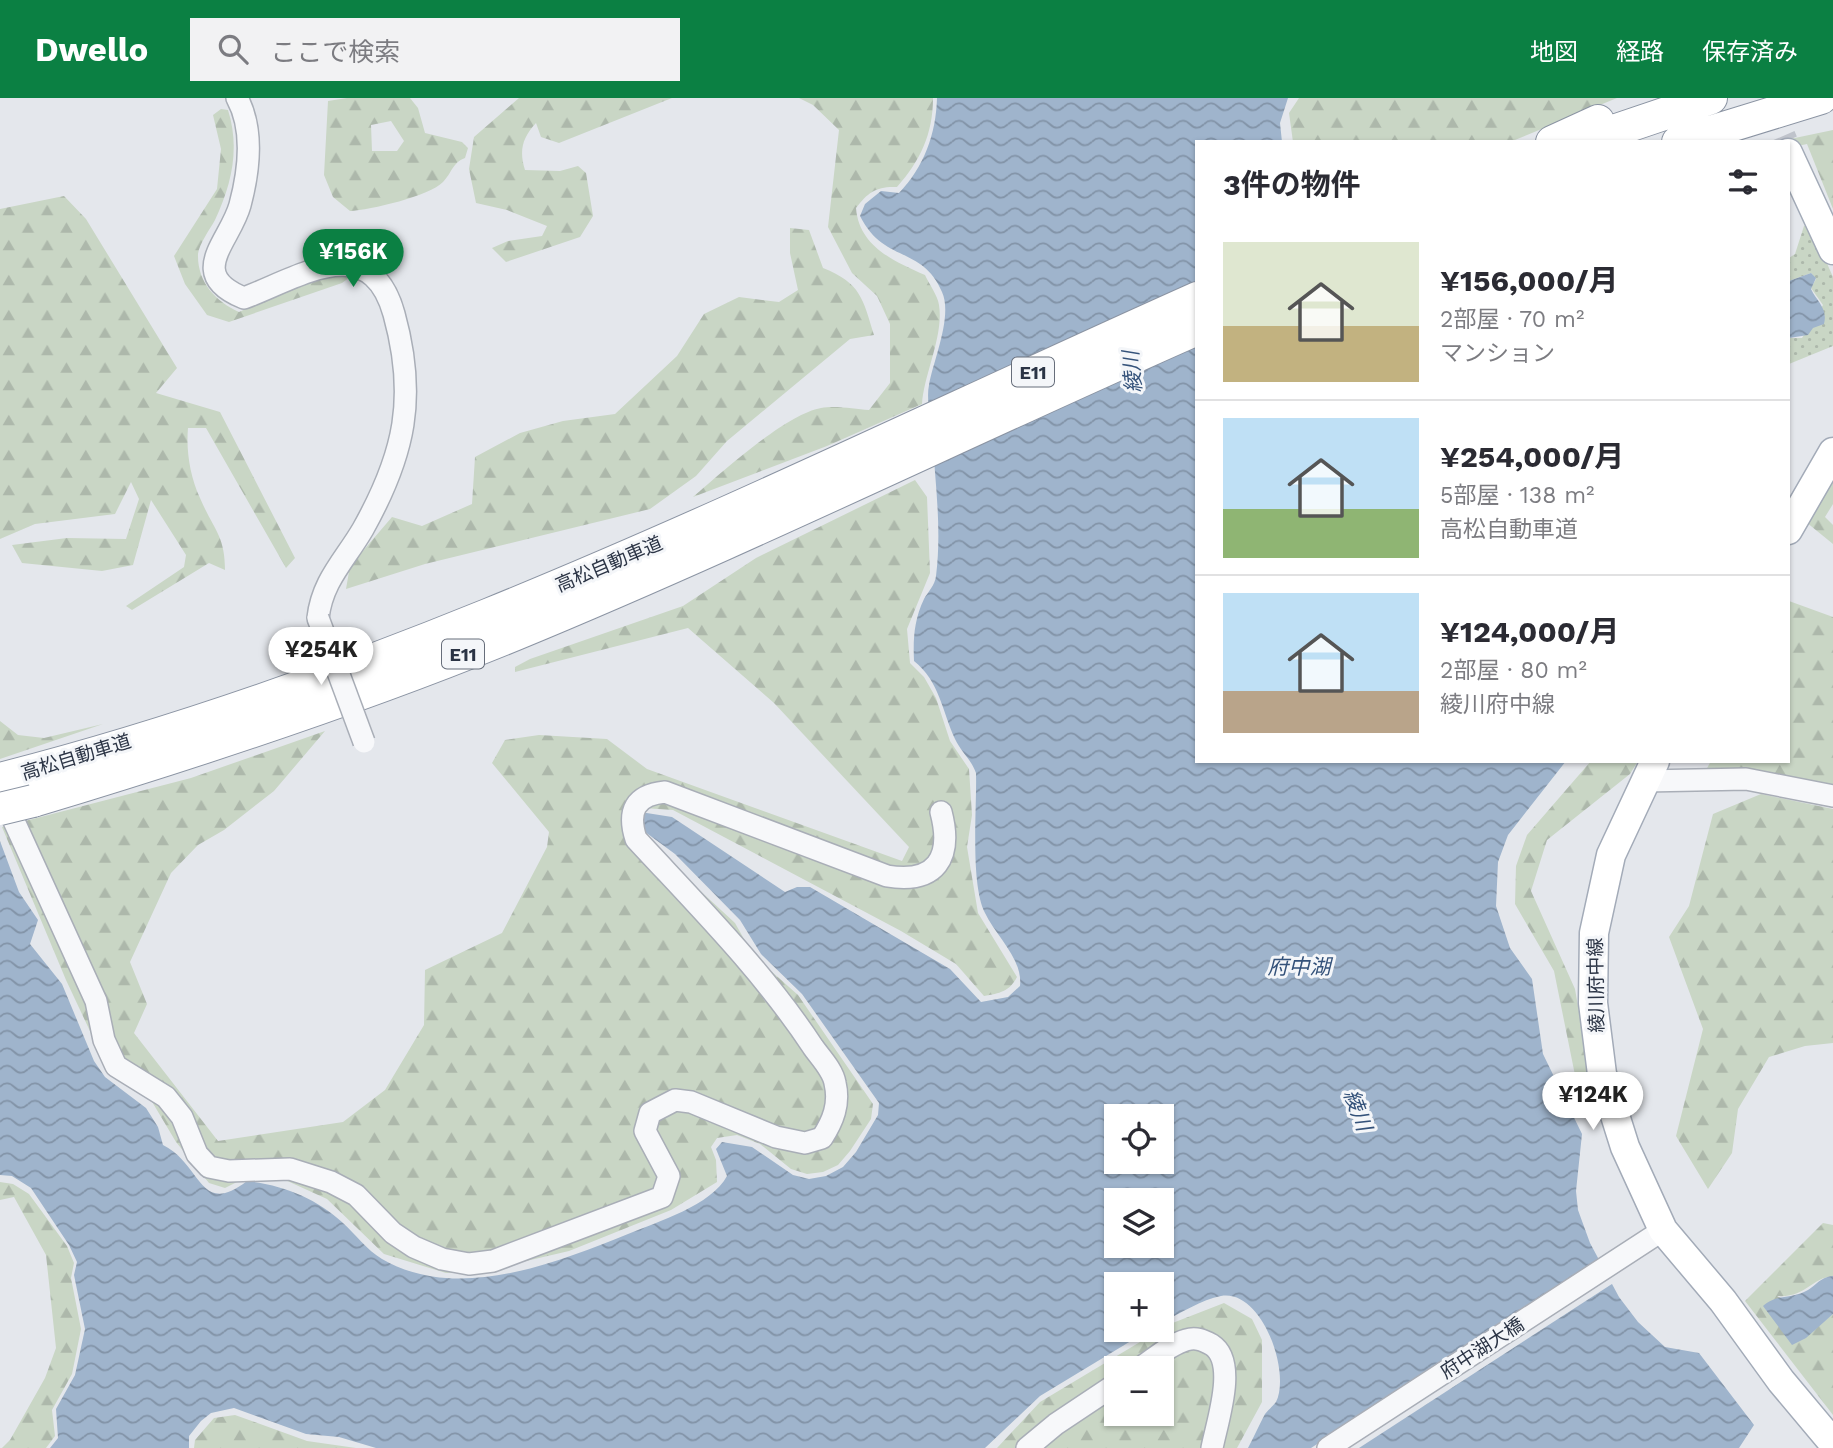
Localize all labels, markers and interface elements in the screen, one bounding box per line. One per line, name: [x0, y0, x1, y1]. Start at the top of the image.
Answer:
search box: [190, 18, 680, 81]
text: Dwello: [35, 30, 148, 69]
icon: search: [214, 30, 252, 68]
text: ここで検索: [270, 37, 400, 67]
text: 地図: [1530, 38, 1578, 66]
text: 経路: [1616, 38, 1664, 66]
text: 保存済み: [1702, 38, 1798, 66]
icon: filters: [1724, 163, 1762, 201]
text: 3件の物件: [1223, 167, 1361, 202]
pin: ¥156K: [304, 230, 402, 289]
text: ¥156K: [319, 238, 387, 265]
text: ¥156,000/月: [1440, 263, 1619, 298]
icon: home: [1279, 270, 1363, 354]
text: 2部屋 · 70 m²: [1440, 306, 1584, 333]
text: マンション: [1440, 340, 1555, 367]
water label: 綾川: [1118, 348, 1146, 394]
road number: E11: [1012, 358, 1054, 386]
text: ¥254,000/月: [1440, 439, 1624, 474]
icon: home: [1279, 446, 1363, 530]
text: 5部屋 · 138 m²: [1440, 482, 1595, 509]
text: 高松自動車道: [1440, 516, 1578, 543]
street label: 高松自動車道: [552, 531, 666, 597]
text: ¥124,000/月: [1440, 614, 1619, 649]
icon: home: [1279, 621, 1363, 705]
pin: ¥254K: [272, 628, 370, 687]
text: ¥254K: [284, 636, 358, 663]
road number: E11: [442, 640, 484, 668]
text: 2部屋 · 80 m²: [1440, 657, 1587, 684]
text: 綾川府中線: [1440, 691, 1555, 718]
street label: 高松自動車道: [18, 729, 134, 785]
street label: 綾川府中線: [1584, 937, 1608, 1033]
water label: 府中湖: [1268, 954, 1333, 979]
pin: ¥124K: [1544, 1072, 1642, 1132]
text: ¥124K: [1558, 1081, 1628, 1108]
water label: 綾川: [1339, 1086, 1378, 1136]
map controls: [1104, 1104, 1174, 1426]
button: locate: [1104, 1104, 1174, 1174]
button: layers: [1104, 1188, 1174, 1258]
button: +: [1104, 1272, 1174, 1342]
street label: 府中湖大橋: [1436, 1312, 1528, 1384]
button: −: [1104, 1356, 1174, 1426]

